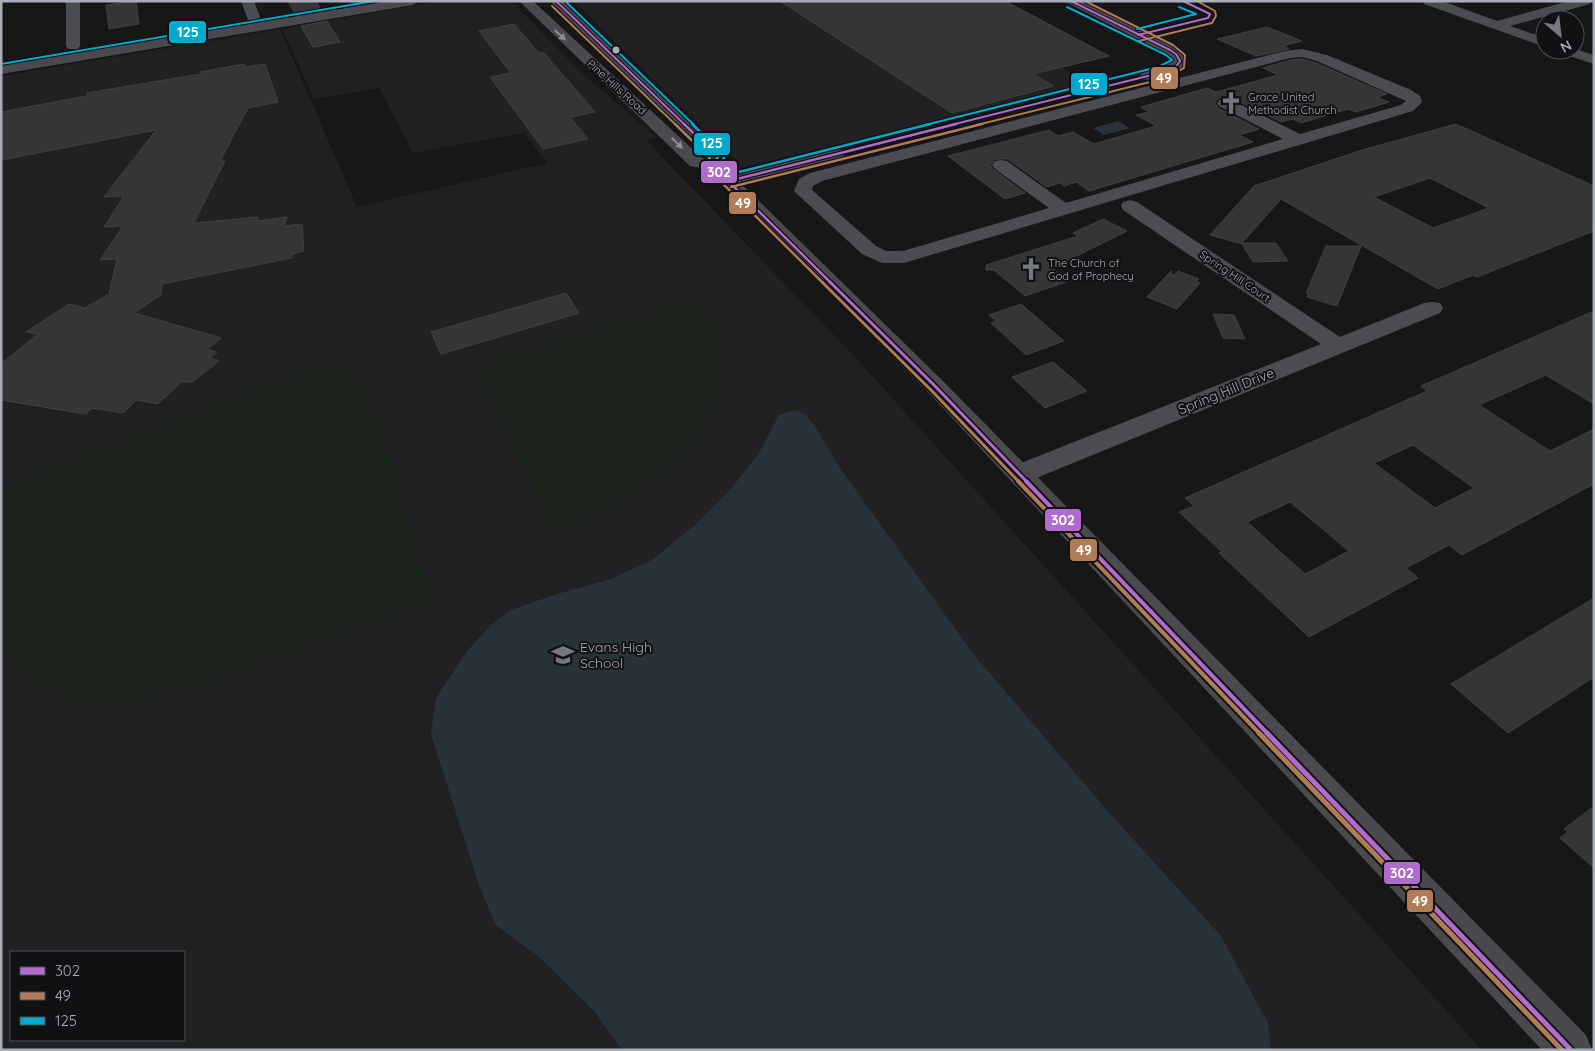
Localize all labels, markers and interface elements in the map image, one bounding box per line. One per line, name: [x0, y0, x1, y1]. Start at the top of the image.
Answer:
north arrow: [1535, 10, 1585, 60]
line badge: 125: [168, 20, 207, 44]
text: 125: [177, 23, 199, 41]
one-way arrow: [554, 29, 566, 41]
text: N: [1557, 36, 1575, 57]
unlabelled marker: [611, 45, 621, 55]
street label: Pine Hills Road: [584, 57, 650, 117]
line badge: 49: [1150, 66, 1179, 90]
text: 49: [1156, 69, 1172, 87]
line badge: 125: [1070, 72, 1108, 96]
text: 125: [1078, 75, 1100, 93]
church icon: Grace United Methodist Church: [1218, 90, 1244, 116]
place label: Grace United Methodist Church: [1248, 90, 1336, 117]
line badge: 125: [693, 132, 731, 156]
text: 125: [701, 134, 723, 152]
one-way arrow: [671, 137, 683, 149]
line badge: 302: [700, 160, 738, 184]
text: 302: [707, 163, 731, 181]
line badge: 49: [728, 191, 757, 215]
text: 49: [735, 194, 751, 212]
street label: Spring Hill Court: [1197, 247, 1273, 305]
church icon: The Church of God of Prophecy: [1018, 256, 1044, 282]
place label: The Church of God of Prophecy: [1048, 256, 1134, 283]
street label: Spring Hill Drive: [1175, 363, 1277, 419]
line badge: 302: [1044, 508, 1082, 532]
text: 302: [1051, 511, 1075, 529]
line badge: 49: [1069, 538, 1098, 562]
text: 49: [1076, 541, 1092, 559]
place label: Evans High School: [580, 638, 652, 672]
school or university icon: Evans High School: [550, 642, 576, 668]
line badge: 302: [1383, 861, 1421, 885]
text: 302: [1390, 864, 1414, 882]
line badge: 49: [1406, 889, 1434, 913]
text: 49: [1412, 892, 1428, 910]
legend: [10, 951, 185, 1041]
text: 302: [55, 961, 80, 980]
text: 49: [55, 986, 71, 1005]
text: 125: [55, 1011, 77, 1030]

